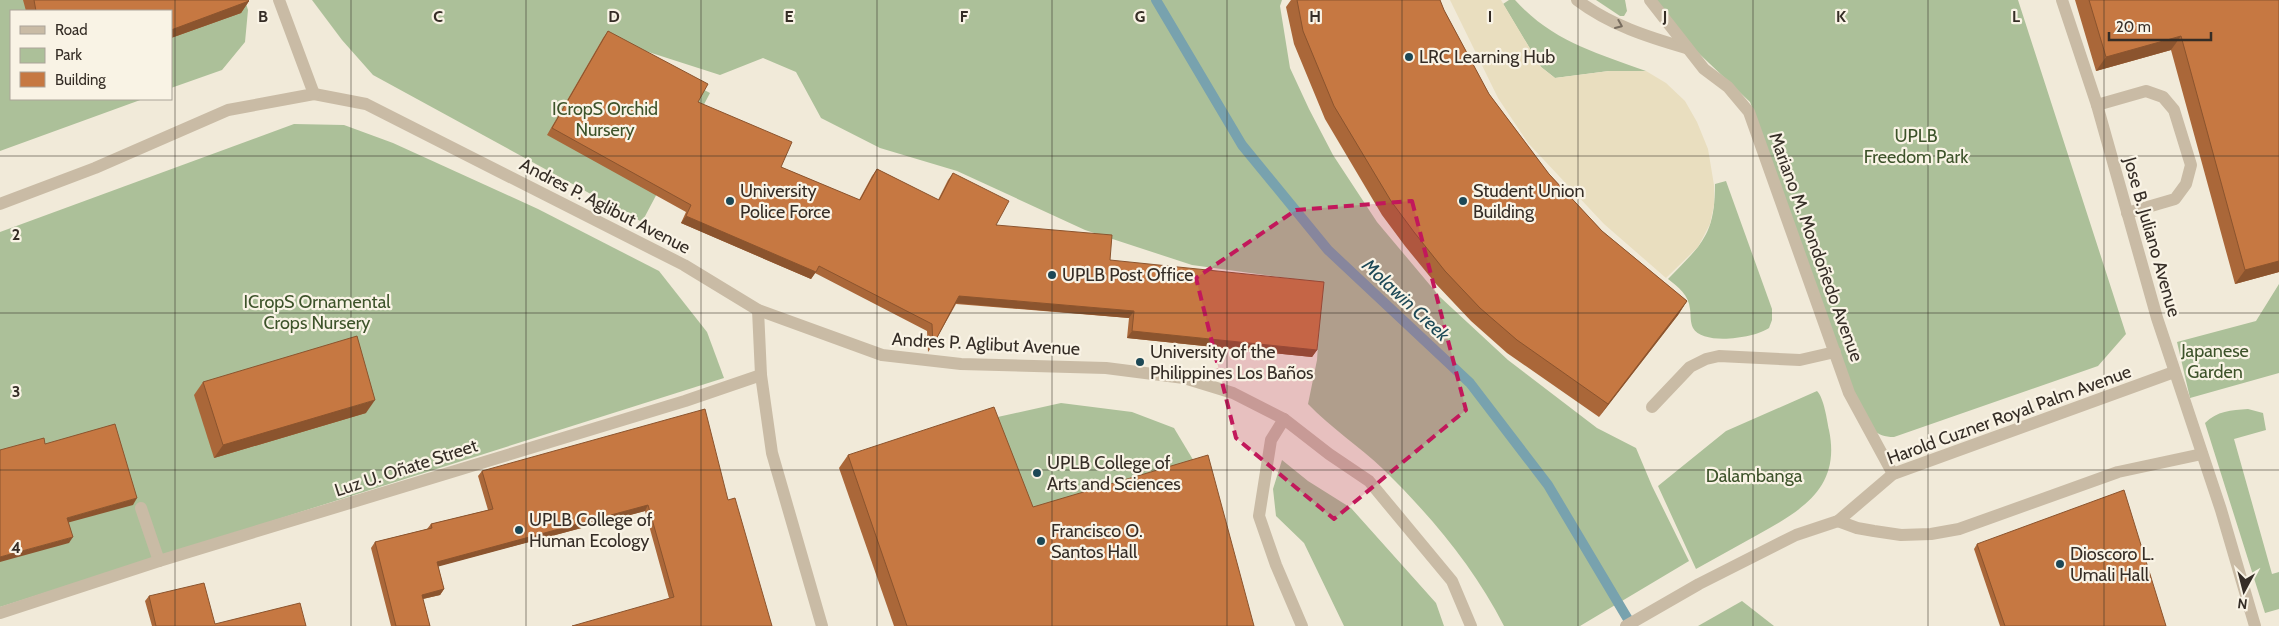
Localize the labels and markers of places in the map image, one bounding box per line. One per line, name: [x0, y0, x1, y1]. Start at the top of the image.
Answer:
place label: LRC Learning Hub: [1419, 46, 1555, 68]
marker: LRC Learning Hub: [1403, 51, 1415, 63]
place label: University Police Force: [740, 180, 831, 223]
place label: Student Union Building: [1473, 180, 1585, 223]
marker: University Police Force: [724, 195, 736, 207]
marker: Student Union Building: [1457, 195, 1469, 207]
place label: UPLB Post Office: [1062, 264, 1193, 286]
marker: UPLB Post Office: [1046, 269, 1058, 281]
place label: University of the Philippines Los Baños: [1150, 341, 1314, 384]
marker: University of the Philippines Los Baños: [1134, 356, 1146, 368]
place label: UPLB College of Arts and Sciences: [1047, 452, 1181, 495]
marker: UPLB College of Arts and Sciences: [1031, 467, 1043, 479]
place label: UPLB College of Human Ecology: [529, 509, 653, 552]
place label: Francisco O. Santos Hall: [1051, 520, 1143, 563]
marker: UPLB College of Human Ecology: [513, 524, 525, 536]
marker: Francisco O. Santos Hall: [1035, 535, 1047, 547]
place label: Dioscoro L. Umali Hall: [2070, 543, 2154, 586]
marker: Dioscoro L. Umali Hall: [2054, 558, 2066, 570]

